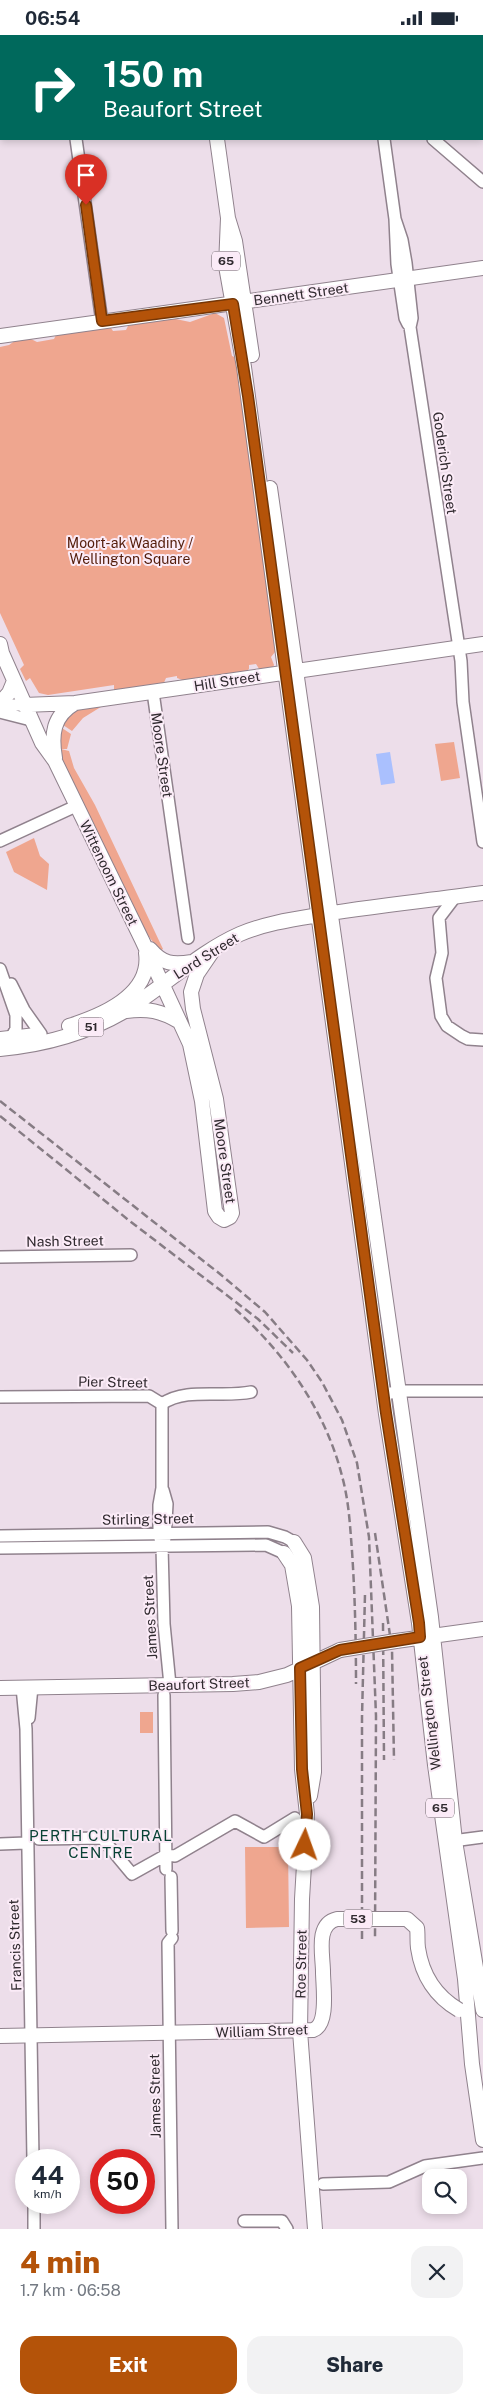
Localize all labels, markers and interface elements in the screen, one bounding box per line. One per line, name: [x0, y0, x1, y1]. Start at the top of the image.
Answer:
text: 06:54: [25, 7, 80, 29]
text: 150 m: [103, 54, 203, 95]
icon: right: [20, 55, 85, 120]
text: Beaufort Street: [103, 96, 263, 122]
pin: [65, 154, 107, 205]
icon: arrive: [72, 161, 100, 189]
road number: 65: [212, 252, 240, 271]
street label: Bennett Street: [253, 279, 349, 309]
street label: Goderich Street: [430, 411, 460, 515]
park label: Moort-ak Waadiny / Wellington Square: [67, 535, 193, 567]
street label: Hill Street: [193, 668, 261, 694]
street label: Moore Street: [148, 711, 176, 799]
street label: Wittenoom Street: [77, 818, 141, 928]
street label: Lord Street: [170, 930, 242, 982]
road number: 51: [78, 1017, 104, 1037]
street label: Moore Street: [211, 1117, 239, 1205]
street label: Nash Street: [26, 1232, 104, 1250]
street label: Pier Street: [78, 1373, 148, 1391]
street label: Stirling Street: [102, 1510, 194, 1528]
street label: James Street: [140, 1574, 160, 1660]
street label: Wellington Street: [414, 1655, 444, 1771]
street label: Beaufort Street: [148, 1674, 250, 1694]
road number: 65: [426, 1799, 454, 1817]
position arrow: [278, 1818, 330, 1870]
district label: PERTH CULTURAL CENTRE: [29, 1827, 173, 1861]
street label: Francis Street: [5, 1899, 25, 1991]
road number: 53: [344, 1910, 372, 1929]
street label: Roe Street: [292, 1929, 310, 1999]
street label: William Street: [215, 2021, 309, 2041]
street label: James Street: [146, 2054, 164, 2138]
speed limit sign: 50: [90, 2149, 155, 2214]
text: 44: [31, 2160, 64, 2190]
map controls: [422, 2169, 467, 2214]
button: search: [422, 2169, 467, 2214]
text: km/h: [33, 2187, 62, 2201]
text: 4 min: [20, 2244, 100, 2280]
button: close: [411, 2246, 463, 2298]
text: 1.7 km · 06:58: [20, 2281, 121, 2300]
button: Exit: [20, 2336, 237, 2394]
button: Share: [247, 2336, 463, 2394]

